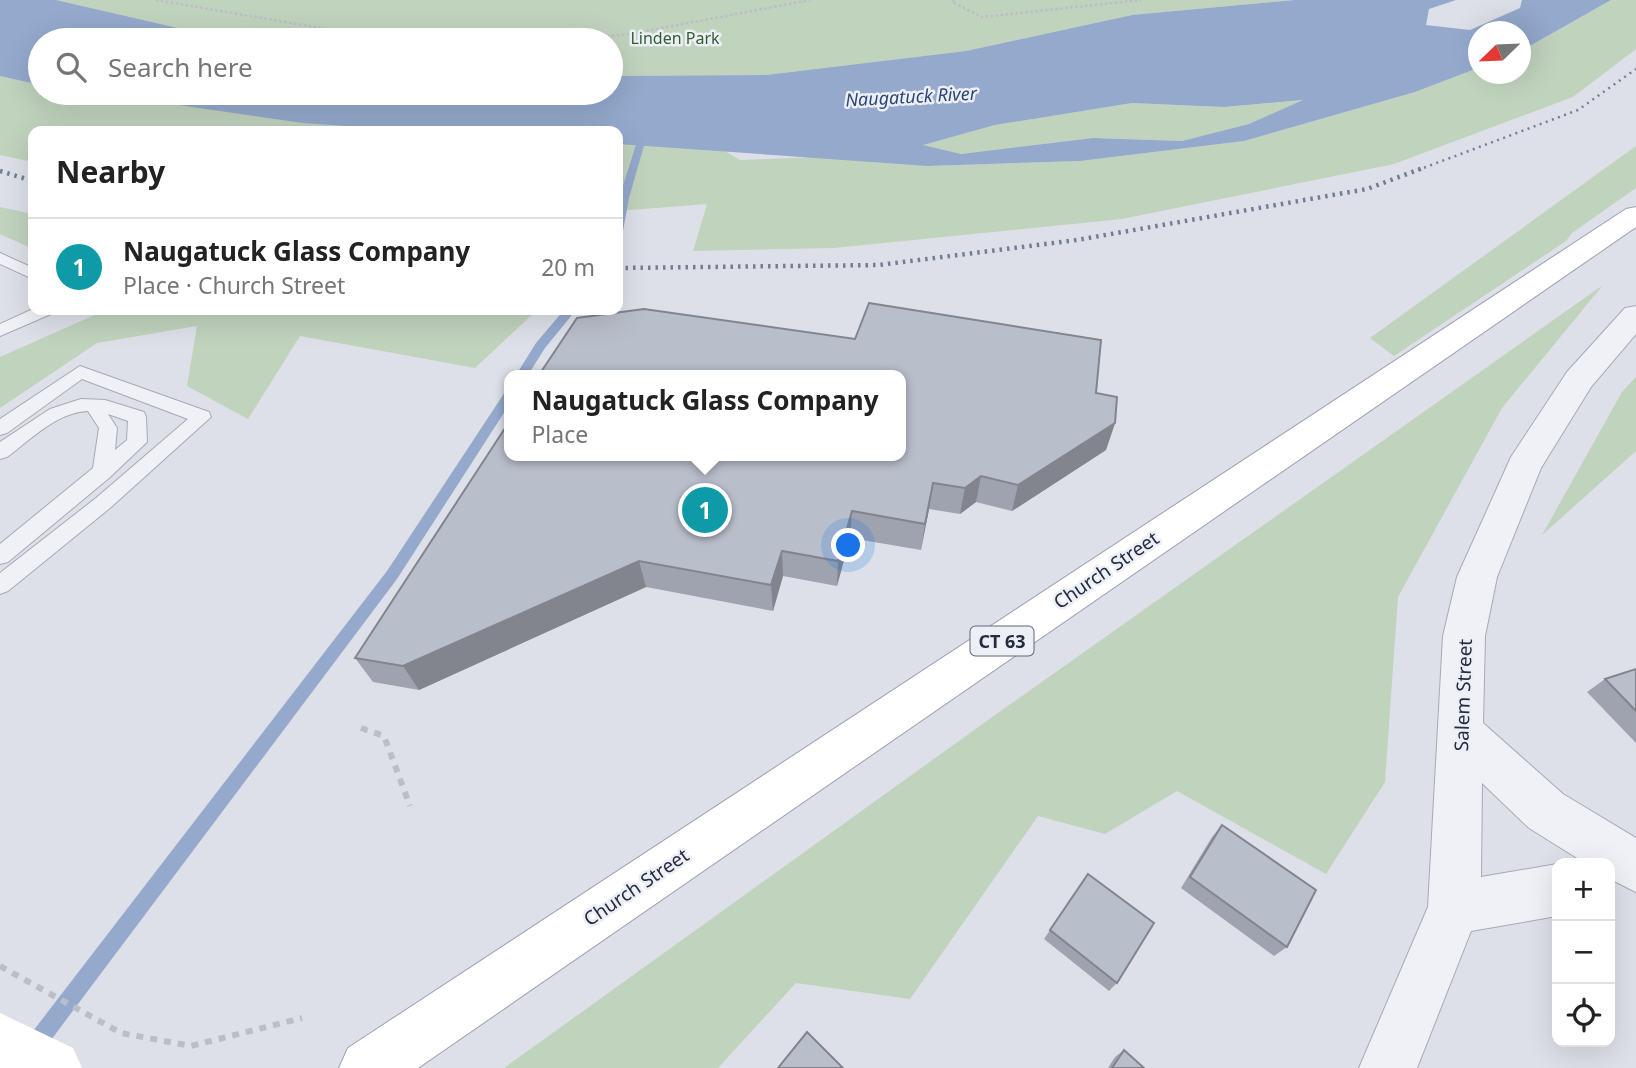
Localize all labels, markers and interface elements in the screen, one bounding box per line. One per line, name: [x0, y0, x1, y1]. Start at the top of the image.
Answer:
north arrow: [1468, 21, 1531, 84]
park label: Linden Park: [630, 27, 720, 49]
search box: [28, 28, 623, 105]
icon: search: [52, 48, 90, 86]
text: Search here: [108, 49, 253, 85]
water label: Naugatuck River: [845, 81, 978, 111]
text: Nearby: [56, 151, 165, 192]
text: Naugatuck Glass Company: [123, 233, 470, 269]
text: 1: [72, 251, 86, 283]
text: 20 m: [541, 251, 595, 283]
text: Place · Church Street: [123, 269, 345, 301]
popup: [504, 370, 906, 461]
text: Naugatuck Glass Company: [531, 382, 879, 418]
text: Place: [531, 418, 588, 450]
pin: 1: [682, 484, 728, 536]
street label: Church Street: [1048, 525, 1164, 615]
your location: [831, 528, 865, 562]
road number: CT 63: [970, 626, 1034, 656]
street label: Salem Street: [1448, 638, 1478, 752]
street label: Church Street: [578, 842, 694, 932]
map controls: [1552, 858, 1615, 1047]
button: +: [1552, 858, 1615, 921]
button: −: [1552, 921, 1615, 984]
button: locate: [1552, 984, 1615, 1047]

